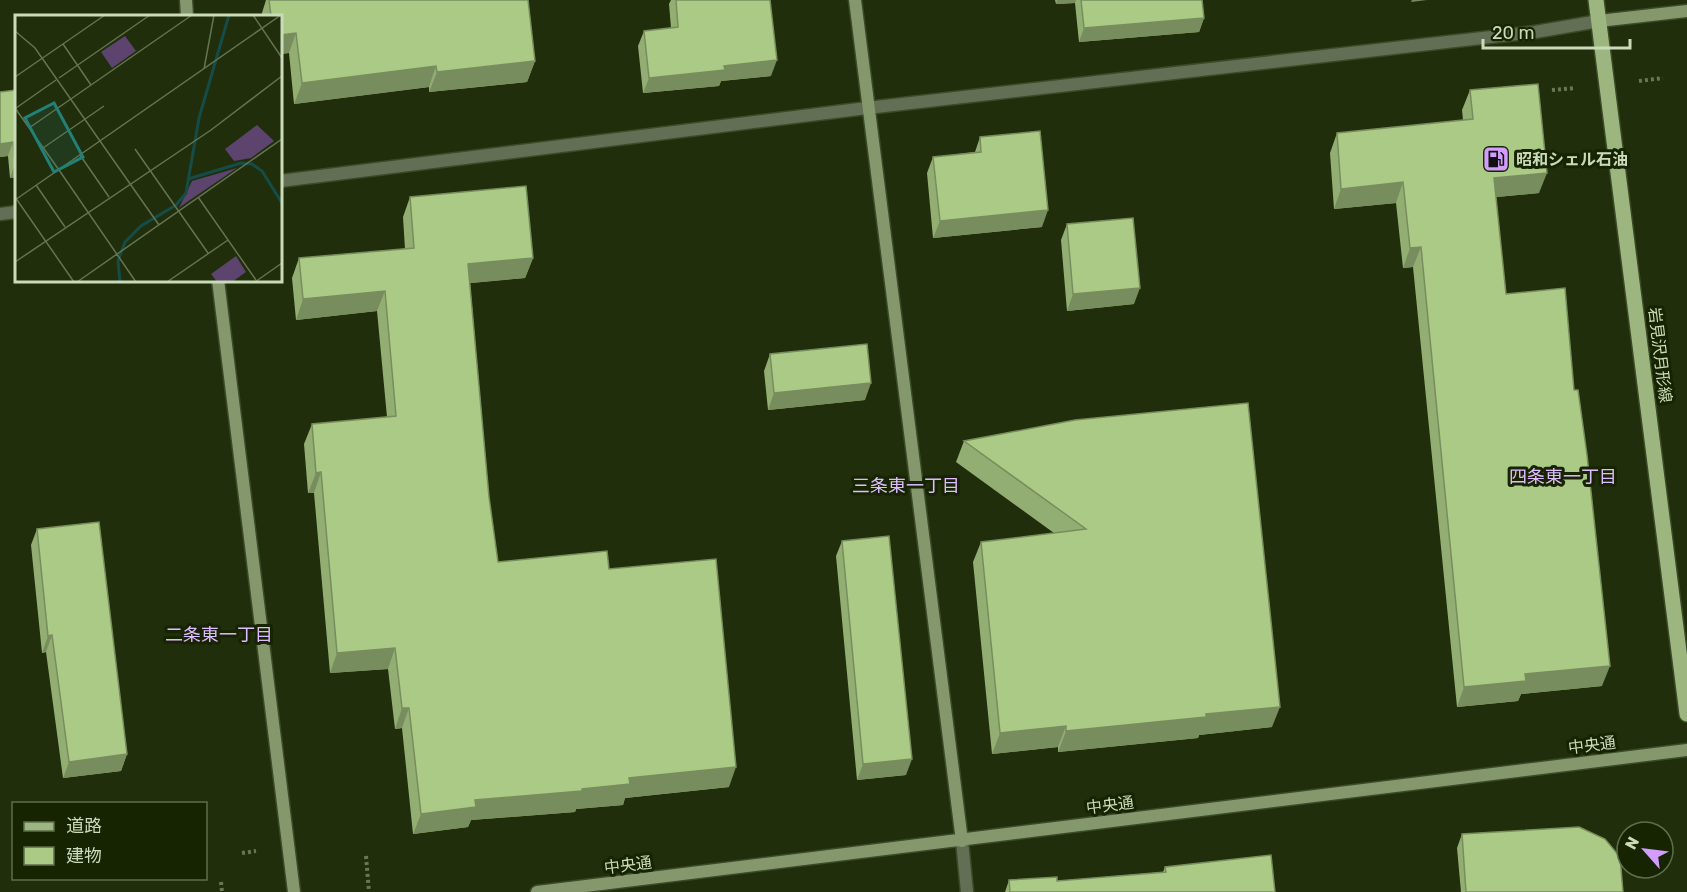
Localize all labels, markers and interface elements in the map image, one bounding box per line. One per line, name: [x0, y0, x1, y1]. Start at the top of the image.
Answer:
scale bar: [1483, 12, 1630, 50]
inset map: [15, 15, 282, 282]
text: 20 m: [1492, 22, 1534, 44]
fuel station icon: 昭和シェル石油: [1481, 144, 1511, 174]
place label: 昭和シェル石油: [1516, 150, 1628, 169]
street label: 岩見沢月形線: [1645, 306, 1675, 404]
district label: 四条東一丁目: [1509, 466, 1617, 488]
district label: 三条東一丁目: [852, 475, 960, 497]
district label: 二条東一丁目: [165, 624, 273, 646]
street label: 中央通: [1567, 733, 1617, 757]
street label: 中央通: [1085, 793, 1135, 817]
legend: [12, 802, 207, 880]
text: 道路: [66, 815, 102, 837]
north arrow: [1615, 820, 1675, 880]
text: N: [1621, 834, 1643, 853]
text: 建物: [66, 845, 102, 867]
street label: 中央通: [603, 853, 653, 877]

